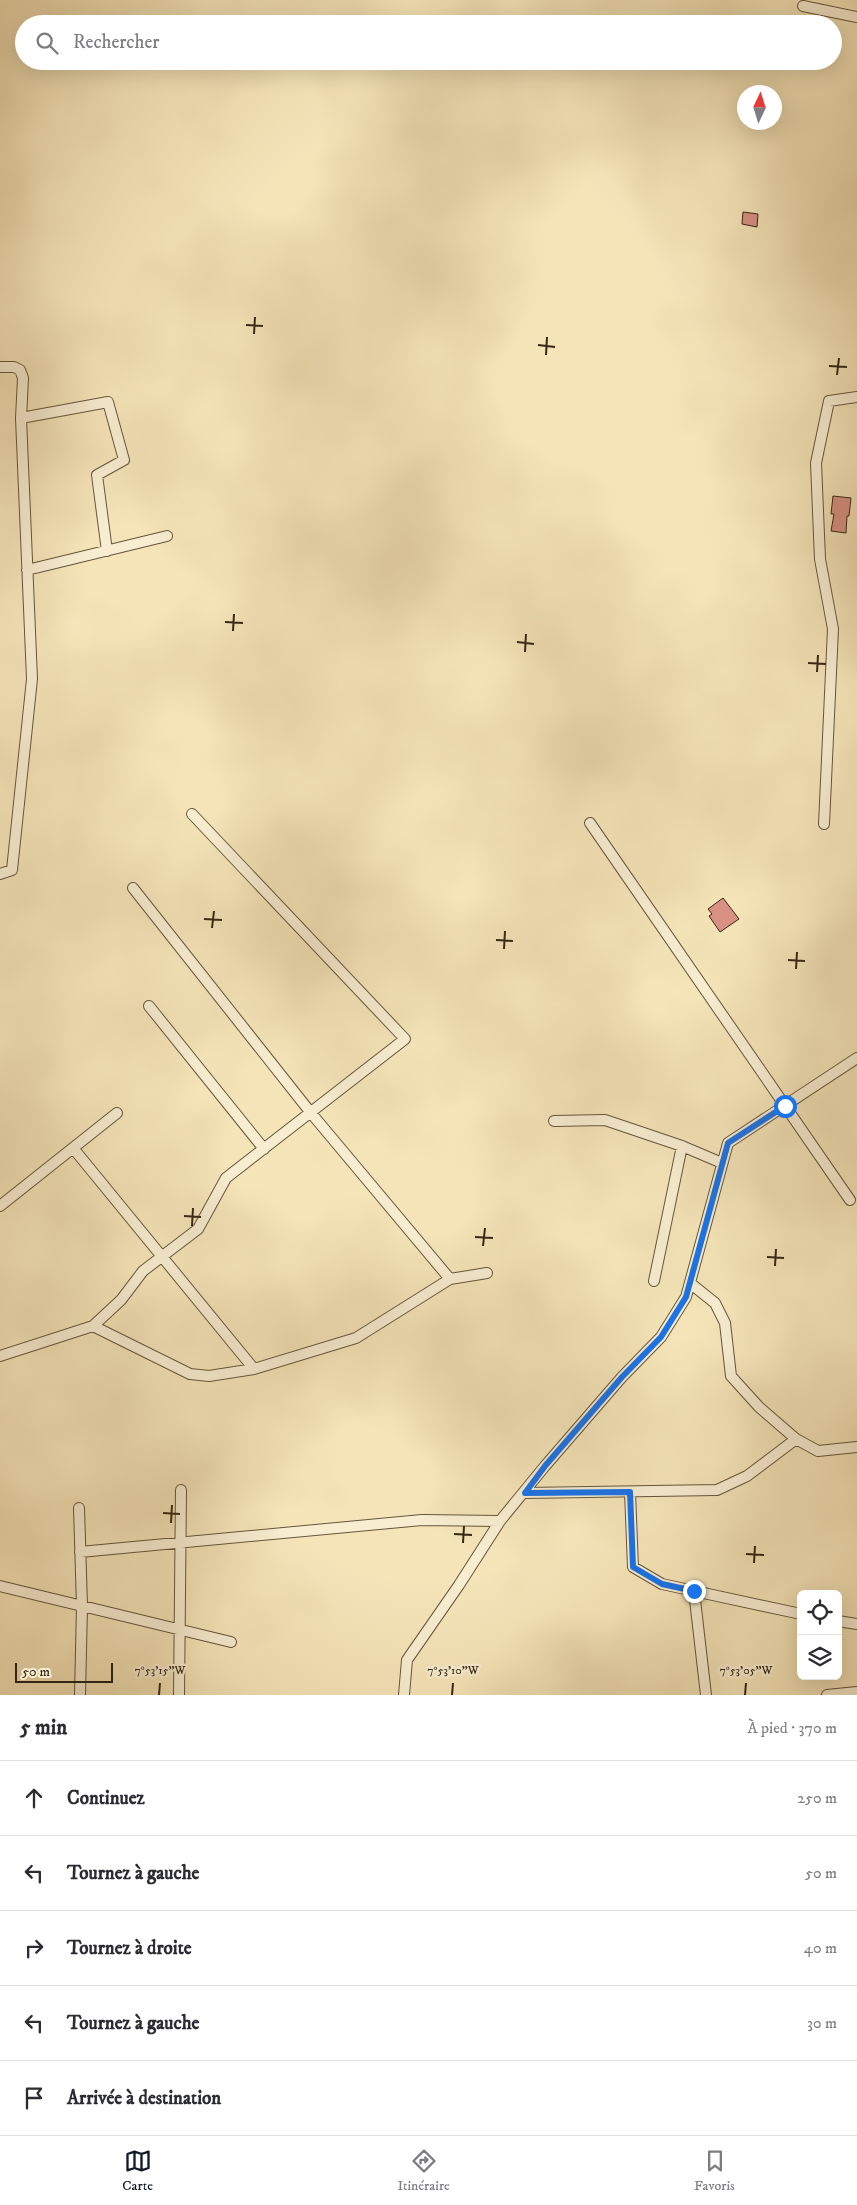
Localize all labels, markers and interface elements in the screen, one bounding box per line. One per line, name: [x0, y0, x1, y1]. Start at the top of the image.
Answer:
search box: [15, 15, 842, 70]
icon: search: [33, 29, 61, 57]
text: Rechercher: [73, 31, 159, 54]
north arrow: [737, 85, 782, 130]
route start: [774, 1095, 797, 1118]
route end: [683, 1580, 706, 1603]
map controls: [797, 1590, 842, 1680]
button: locate: [797, 1590, 842, 1635]
button: layers: [797, 1635, 842, 1680]
scale bar: [15, 1660, 112, 1683]
text: 50 m: [22, 1663, 50, 1681]
text: 7°53'15"W: [135, 1663, 186, 1678]
text: 7°53'10"W: [427, 1663, 480, 1678]
text: 7°53'05"W: [719, 1663, 774, 1678]
text: 5 min: [20, 1715, 67, 1741]
text: À pied · 370 m: [747, 1718, 837, 1738]
icon: ahead: [20, 1784, 48, 1812]
text: Continuez: [67, 1787, 145, 1810]
text: 250 m: [797, 1788, 837, 1808]
icon: left: [20, 1859, 48, 1887]
text: Tournez à gauche: [67, 1862, 199, 1885]
text: 50 m: [805, 1863, 837, 1883]
icon: right: [20, 1934, 48, 1962]
text: Tournez à droite: [67, 1937, 192, 1960]
text: 40 m: [804, 1938, 837, 1958]
icon: left: [20, 2009, 48, 2037]
text: Tournez à gauche: [67, 2012, 199, 2035]
text: 30 m: [807, 2013, 837, 2033]
icon: arrive: [20, 2084, 48, 2112]
text: Arrivée à destination: [67, 2087, 221, 2110]
tab: Carte: [122, 2147, 153, 2195]
tab: Itinéraire: [397, 2147, 450, 2195]
tab: Favoris: [694, 2147, 735, 2195]

